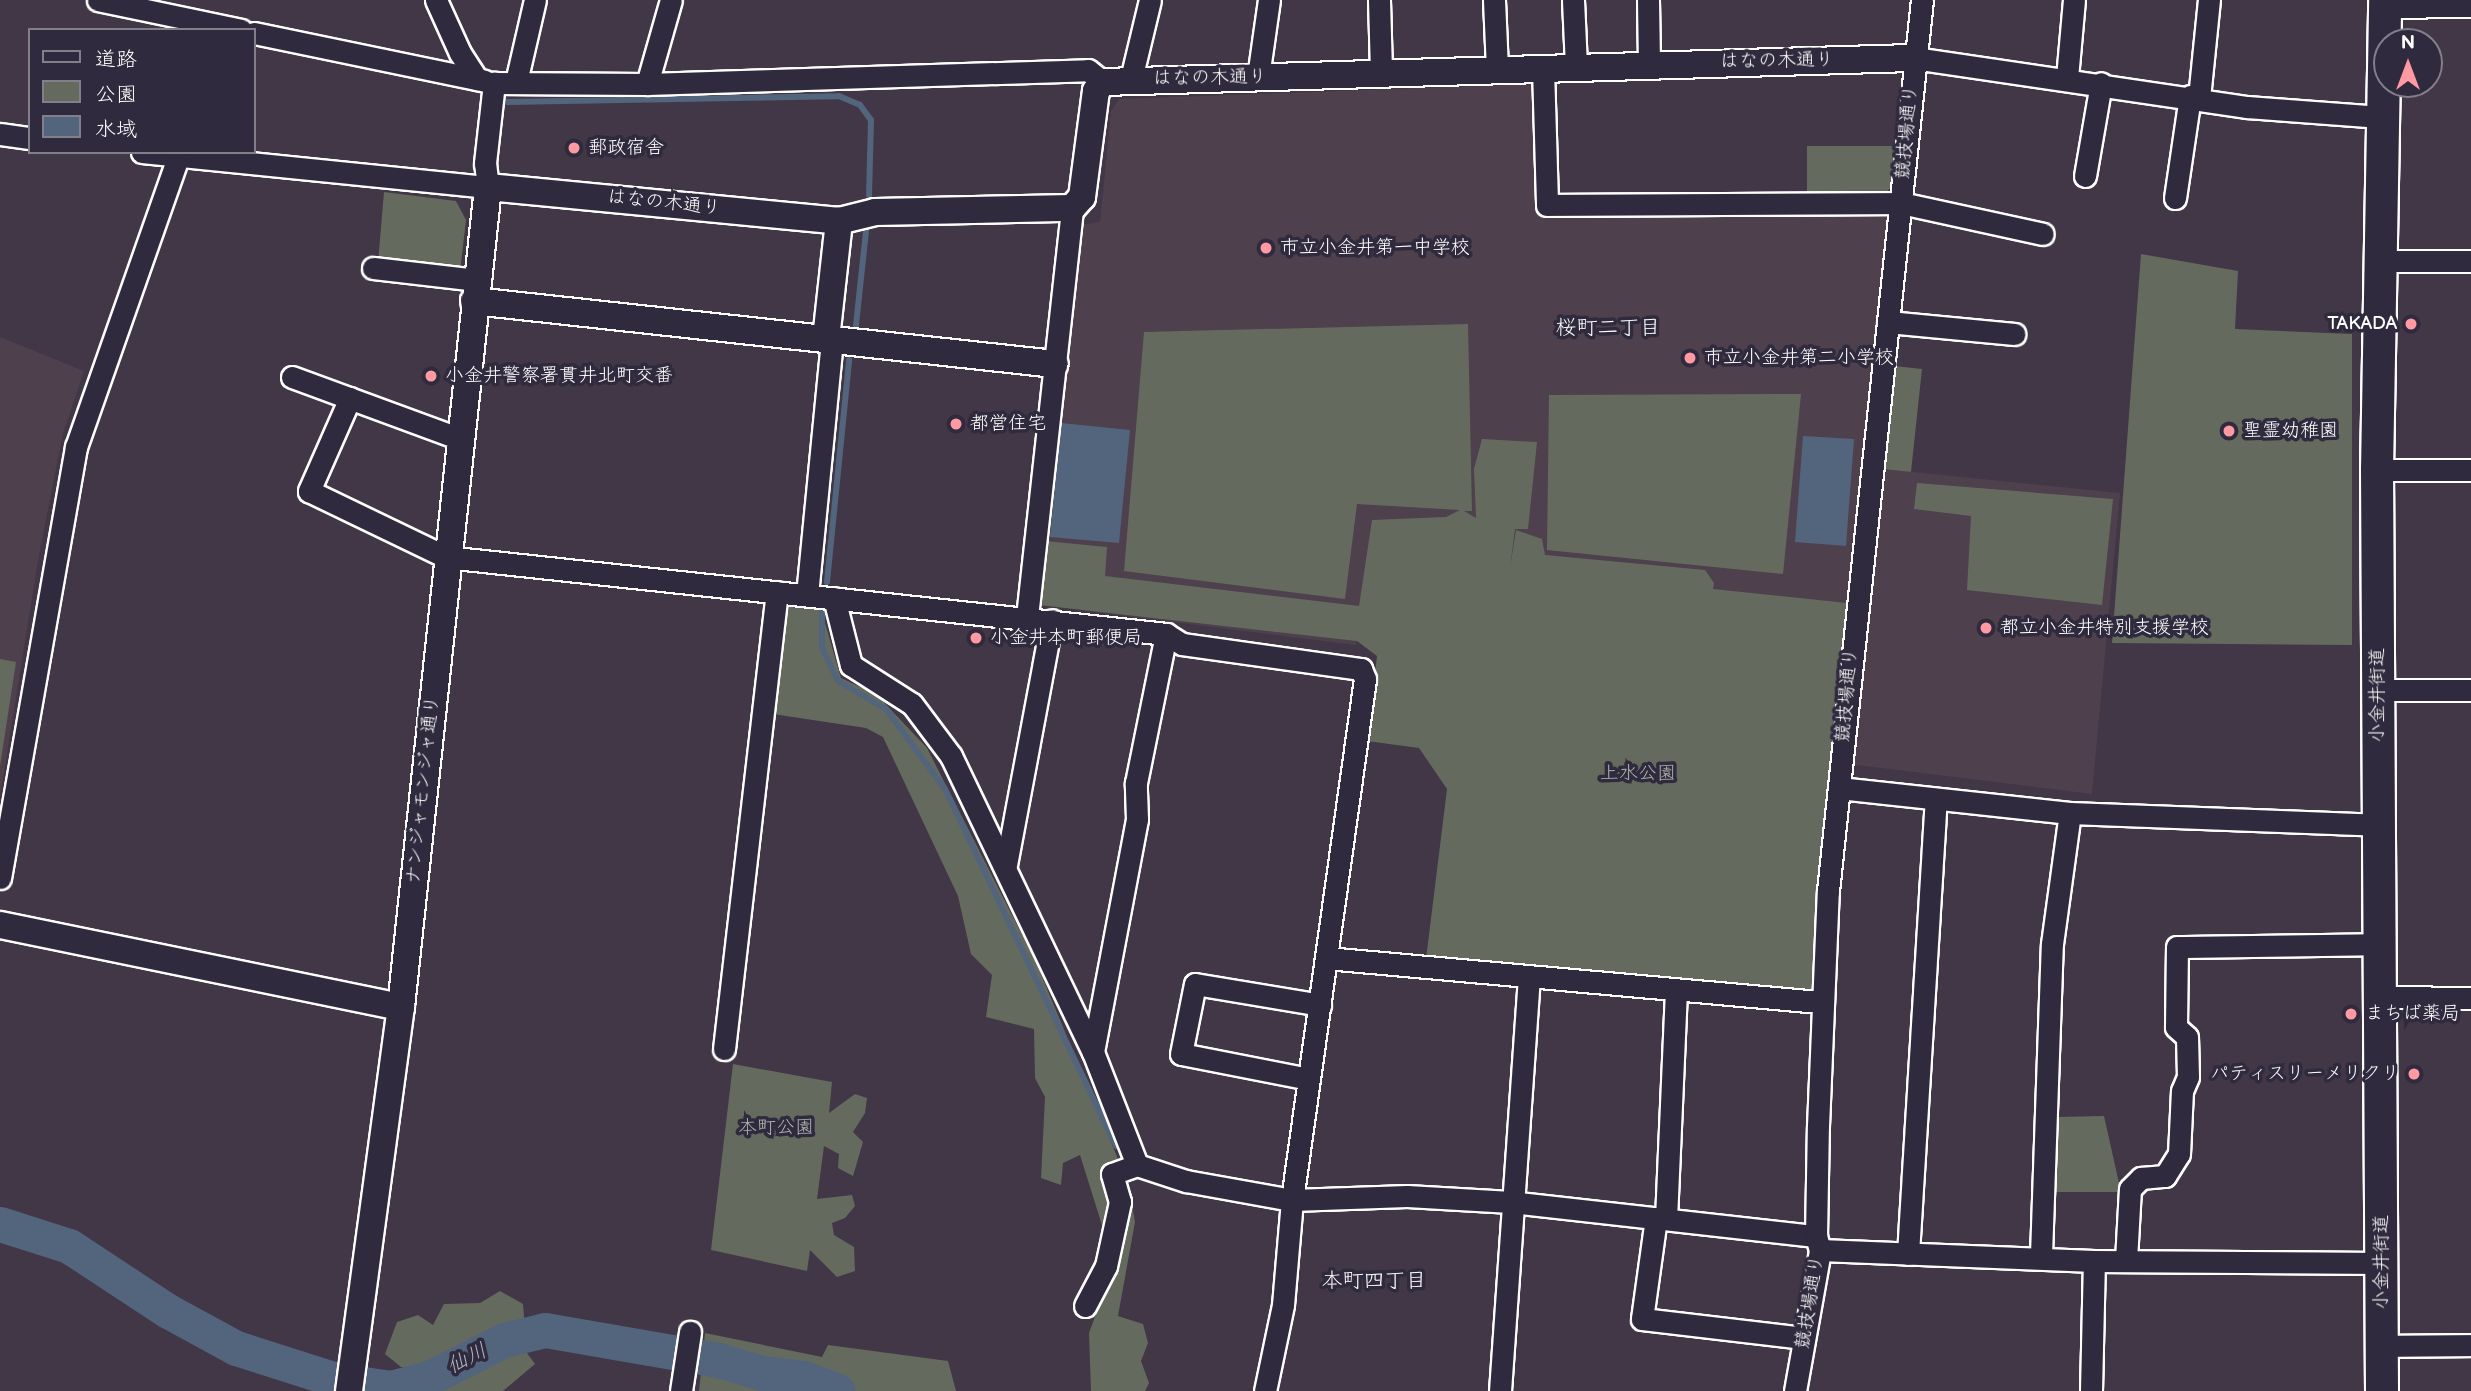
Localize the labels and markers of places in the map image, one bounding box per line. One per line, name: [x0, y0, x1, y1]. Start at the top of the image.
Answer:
place label: 郵政宿舎: [588, 137, 664, 159]
marker: 郵政宿舎: [566, 140, 582, 156]
place label: 市立小金井第一中学校: [1280, 237, 1470, 259]
marker: 市立小金井第一中学校: [1258, 240, 1274, 256]
place label: TAKADA: [2327, 313, 2397, 335]
marker: TAKADA: [2403, 316, 2419, 332]
place label: 市立小金井第二小学校: [1704, 347, 1894, 369]
marker: 市立小金井第二小学校: [1682, 350, 1698, 366]
place label: 小金井警察署貫井北町交番: [445, 365, 673, 387]
marker: 小金井警察署貫井北町交番: [423, 368, 439, 384]
place label: 都営住宅: [970, 413, 1046, 435]
marker: 都営住宅: [948, 416, 964, 432]
place label: 聖霊幼稚園: [2243, 420, 2338, 442]
marker: 聖霊幼稚園: [2221, 423, 2237, 439]
place label: 都立小金井特別支援学校: [2000, 617, 2209, 639]
marker: 都立小金井特別支援学校: [1978, 620, 1994, 636]
place label: 小金井本町郵便局: [990, 627, 1142, 649]
marker: 小金井本町郵便局: [968, 630, 984, 646]
place label: まちば薬局: [2365, 1003, 2460, 1025]
marker: まちば薬局: [2343, 1006, 2359, 1022]
place label: パティスリーメリクリ: [2210, 1063, 2400, 1085]
marker: パティスリーメリクリ: [2406, 1066, 2422, 1082]

